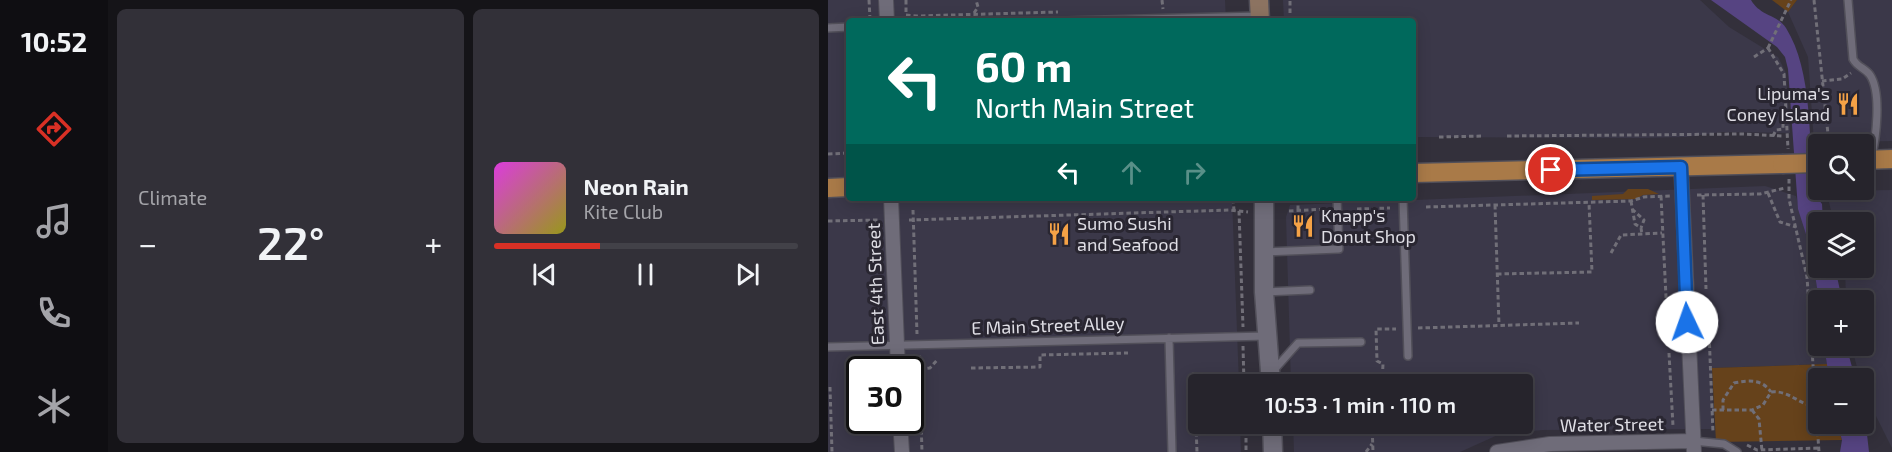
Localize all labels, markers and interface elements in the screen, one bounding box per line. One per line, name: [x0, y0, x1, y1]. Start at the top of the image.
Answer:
text: 10:52: [21, 25, 87, 57]
text: 60 m: [975, 40, 1072, 90]
icon: left: [876, 42, 954, 120]
place label: Lipuma's Coney Island: [1726, 82, 1830, 125]
text: North Main Street: [975, 91, 1194, 123]
restaurant icon: Lipuma's Coney Island: [1835, 91, 1861, 117]
icon: directions: [33, 108, 75, 150]
map controls: [1808, 134, 1874, 434]
button: search: [1808, 134, 1874, 200]
pin: [1525, 144, 1576, 195]
icon: arrive: [1534, 153, 1567, 186]
icon: left: [1052, 156, 1085, 189]
icon: ahead: [1115, 156, 1148, 189]
icon: right: [1178, 156, 1211, 189]
text: Neon Rain: [584, 173, 689, 199]
text: Climate: [138, 185, 207, 209]
text: Kite Club: [584, 199, 663, 223]
icon: music: [33, 200, 75, 242]
place label: Knapp's Donut Shop: [1321, 204, 1416, 247]
place label: Sumo Sushi and Seafood: [1077, 212, 1179, 255]
button: layers: [1808, 212, 1874, 278]
restaurant icon: Knapp's Donut Shop: [1290, 213, 1316, 239]
text: 22°: [257, 215, 325, 269]
restaurant icon: Sumo Sushi and Seafood: [1046, 221, 1072, 247]
street label: East 4th Street: [862, 222, 888, 346]
text: −: [138, 223, 157, 263]
text: +: [424, 223, 442, 263]
icon: previous: [528, 258, 561, 291]
icon: pause: [629, 258, 662, 291]
icon: next: [731, 258, 764, 291]
position arrow: [1655, 290, 1719, 354]
button: +: [1808, 290, 1874, 356]
icon: phone: [33, 292, 75, 334]
street label: E Main Street Alley: [971, 311, 1125, 339]
speed limit sign: 30: [846, 356, 924, 434]
button: −: [1808, 368, 1874, 434]
icon: climate: [33, 385, 75, 427]
text: 10:53 · 1 min · 110 m: [1265, 391, 1456, 417]
street label: Water Street: [1560, 412, 1664, 436]

